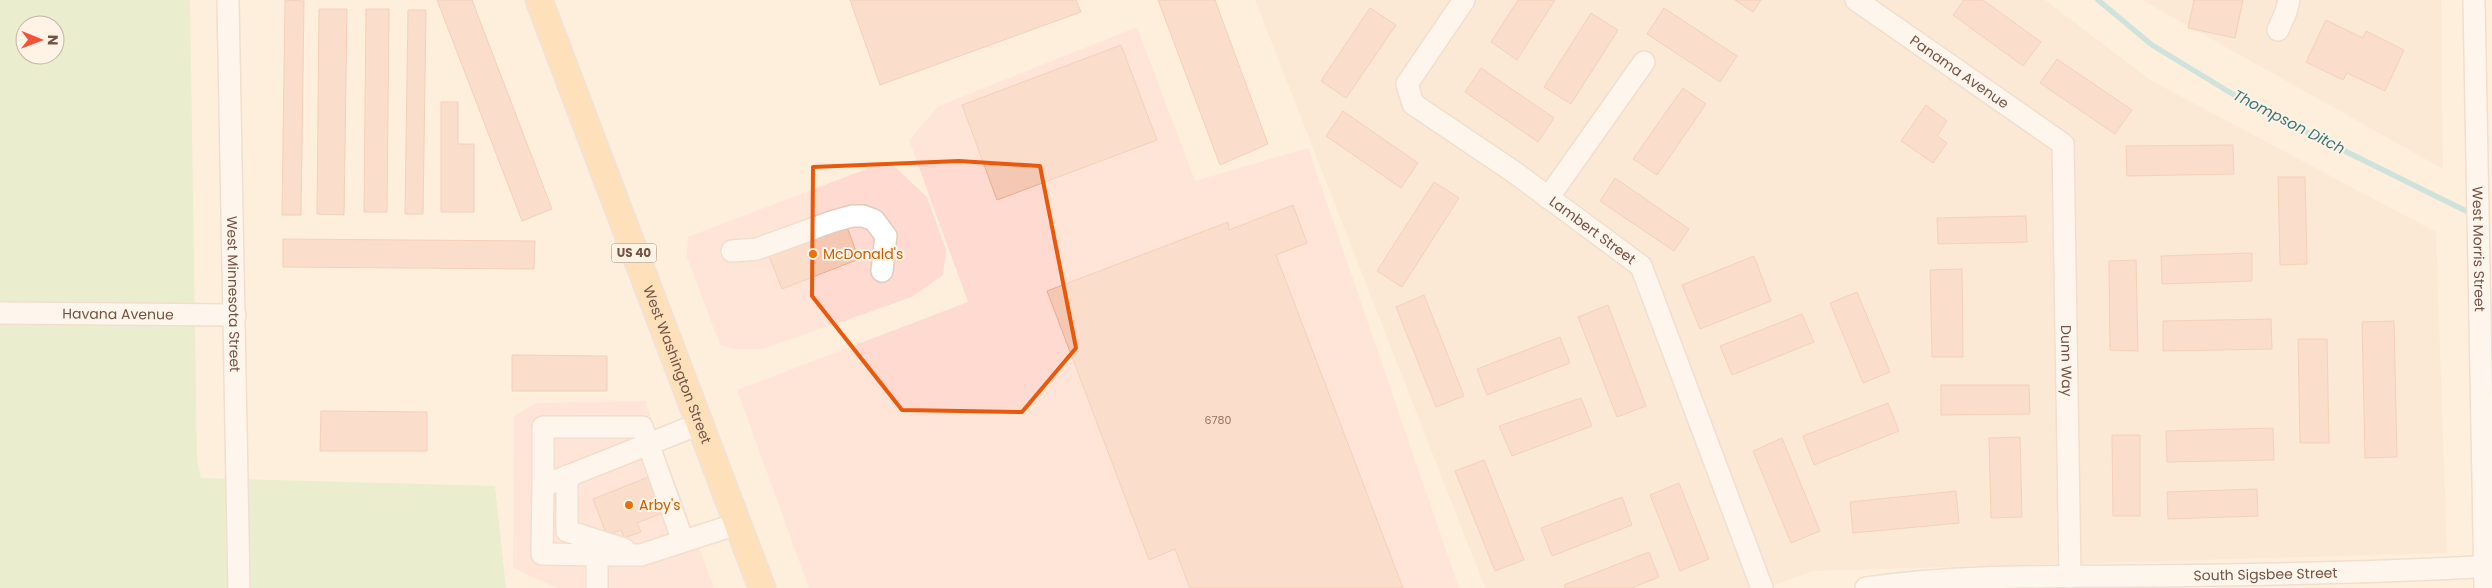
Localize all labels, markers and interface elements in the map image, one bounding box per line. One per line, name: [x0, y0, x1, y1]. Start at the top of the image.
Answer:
north arrow: [15, 15, 65, 65]
street label: Panama Avenue: [1906, 31, 2013, 114]
text: N: [43, 35, 63, 46]
water label: Thompson Ditch: [2230, 84, 2349, 159]
street label: West Morris Street: [2467, 186, 2490, 312]
street label: Lambert Street: [1545, 191, 1640, 269]
street label: West Minnesota Street: [222, 216, 245, 372]
road number: US 40: [612, 244, 656, 262]
place label: McDonald's: [823, 244, 903, 264]
marker: McDonald's: [807, 248, 819, 260]
street label: West Washington Street: [638, 283, 716, 447]
street label: Havana Avenue: [62, 304, 174, 324]
street label: Dunn Way: [2056, 325, 2077, 397]
house number: 6780: [1205, 412, 1232, 428]
place label: Arby's: [639, 495, 681, 515]
marker: Arby's: [623, 499, 635, 511]
street label: South Sigsbee Street: [2193, 563, 2338, 585]

